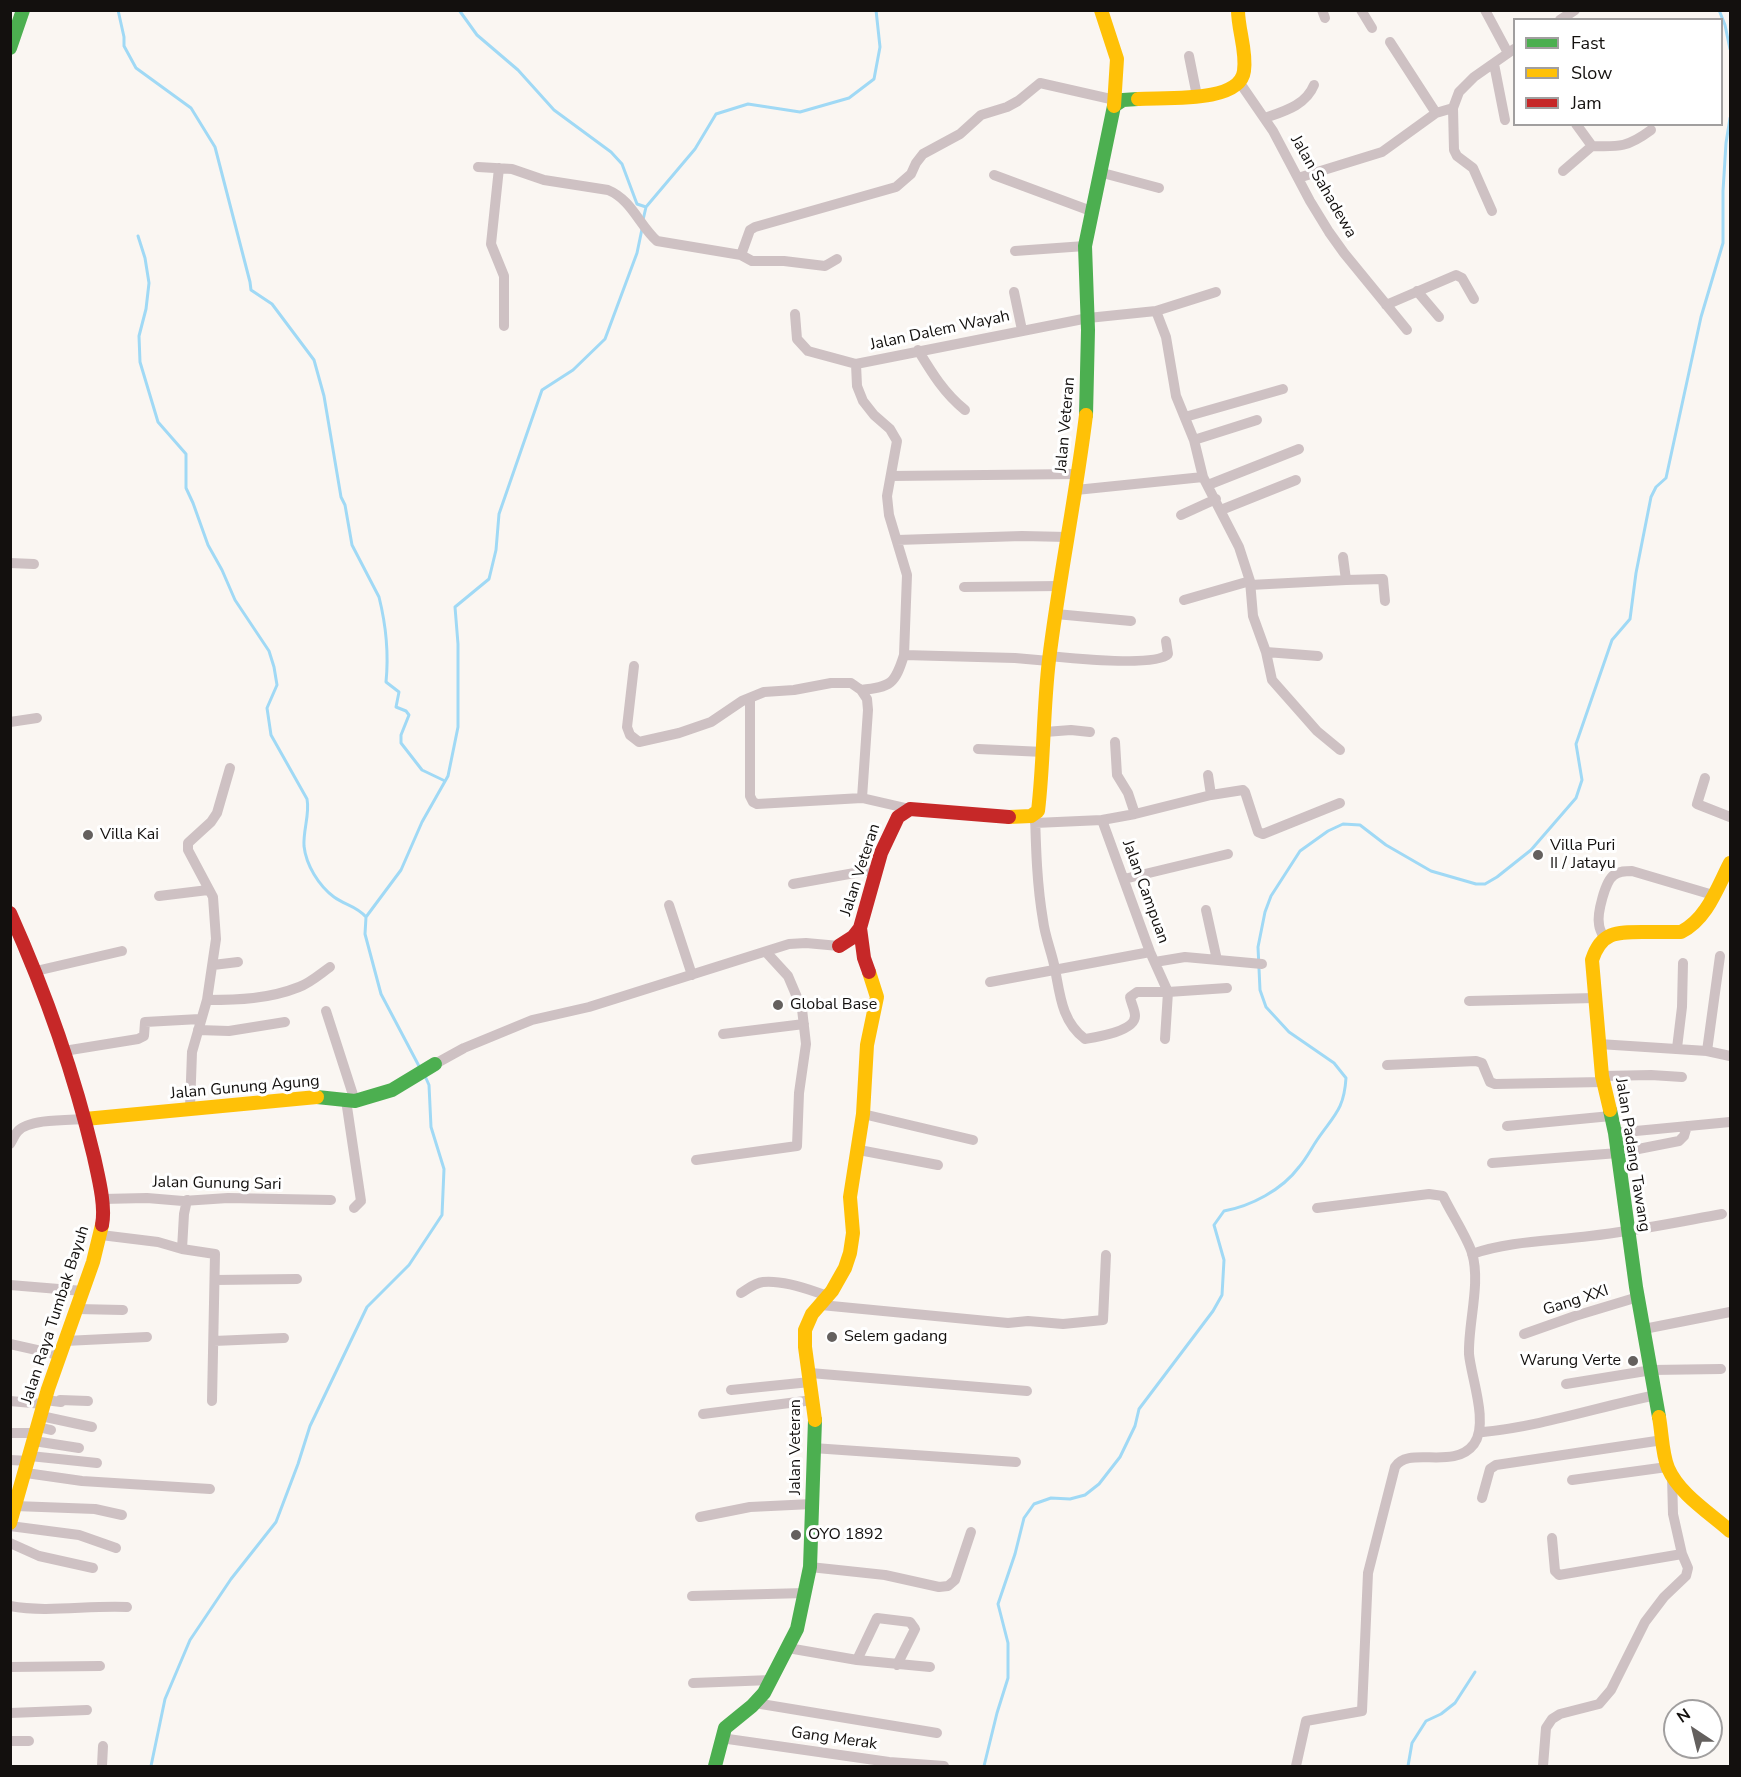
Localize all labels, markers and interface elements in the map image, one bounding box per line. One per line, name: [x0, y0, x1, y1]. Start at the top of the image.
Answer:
legend: [1513, 18, 1723, 126]
text: Fast: [1571, 31, 1605, 55]
text: Slow: [1571, 61, 1612, 85]
text: Jam: [1571, 91, 1602, 115]
street label: Jalan Sahadewa: [1286, 132, 1360, 242]
street label: Jalan Dalem Wayah: [868, 307, 1012, 355]
street label: Jalan Veteran: [1052, 376, 1080, 474]
street label: Jalan Veteran: [837, 821, 885, 919]
place label: Villa Kai: [100, 825, 159, 845]
marker: Villa Kai: [81, 828, 95, 842]
place label: Villa Puri II / Jatayu: [1550, 836, 1616, 874]
street label: Jalan Campuan: [1117, 838, 1173, 946]
marker: Villa Puri II / Jatayu: [1531, 848, 1545, 862]
place label: Global Base: [790, 995, 877, 1015]
marker: Global Base: [771, 998, 785, 1012]
street label: Jalan Gunung Agung: [170, 1072, 320, 1104]
street label: Jalan Padang Tawang: [1610, 1077, 1654, 1233]
street label: Jalan Gunung Sari: [152, 1173, 282, 1195]
street label: Jalan Raya Tumbak Bayuh: [18, 1223, 94, 1407]
street label: Gang XXI: [1541, 1281, 1611, 1321]
place label: Selem gadang: [844, 1327, 947, 1347]
marker: Selem gadang: [825, 1330, 839, 1344]
place label: Warung Verte: [1520, 1351, 1621, 1371]
marker: Warung Verte: [1626, 1354, 1640, 1368]
street label: Jalan Veteran: [786, 1399, 806, 1495]
place label: OYO 1892: [808, 1525, 883, 1545]
marker: OYO 1892: [789, 1528, 803, 1542]
north arrow: [1663, 1699, 1723, 1759]
text: N: [1673, 1703, 1695, 1728]
street label: Gang Merak: [790, 1723, 878, 1755]

